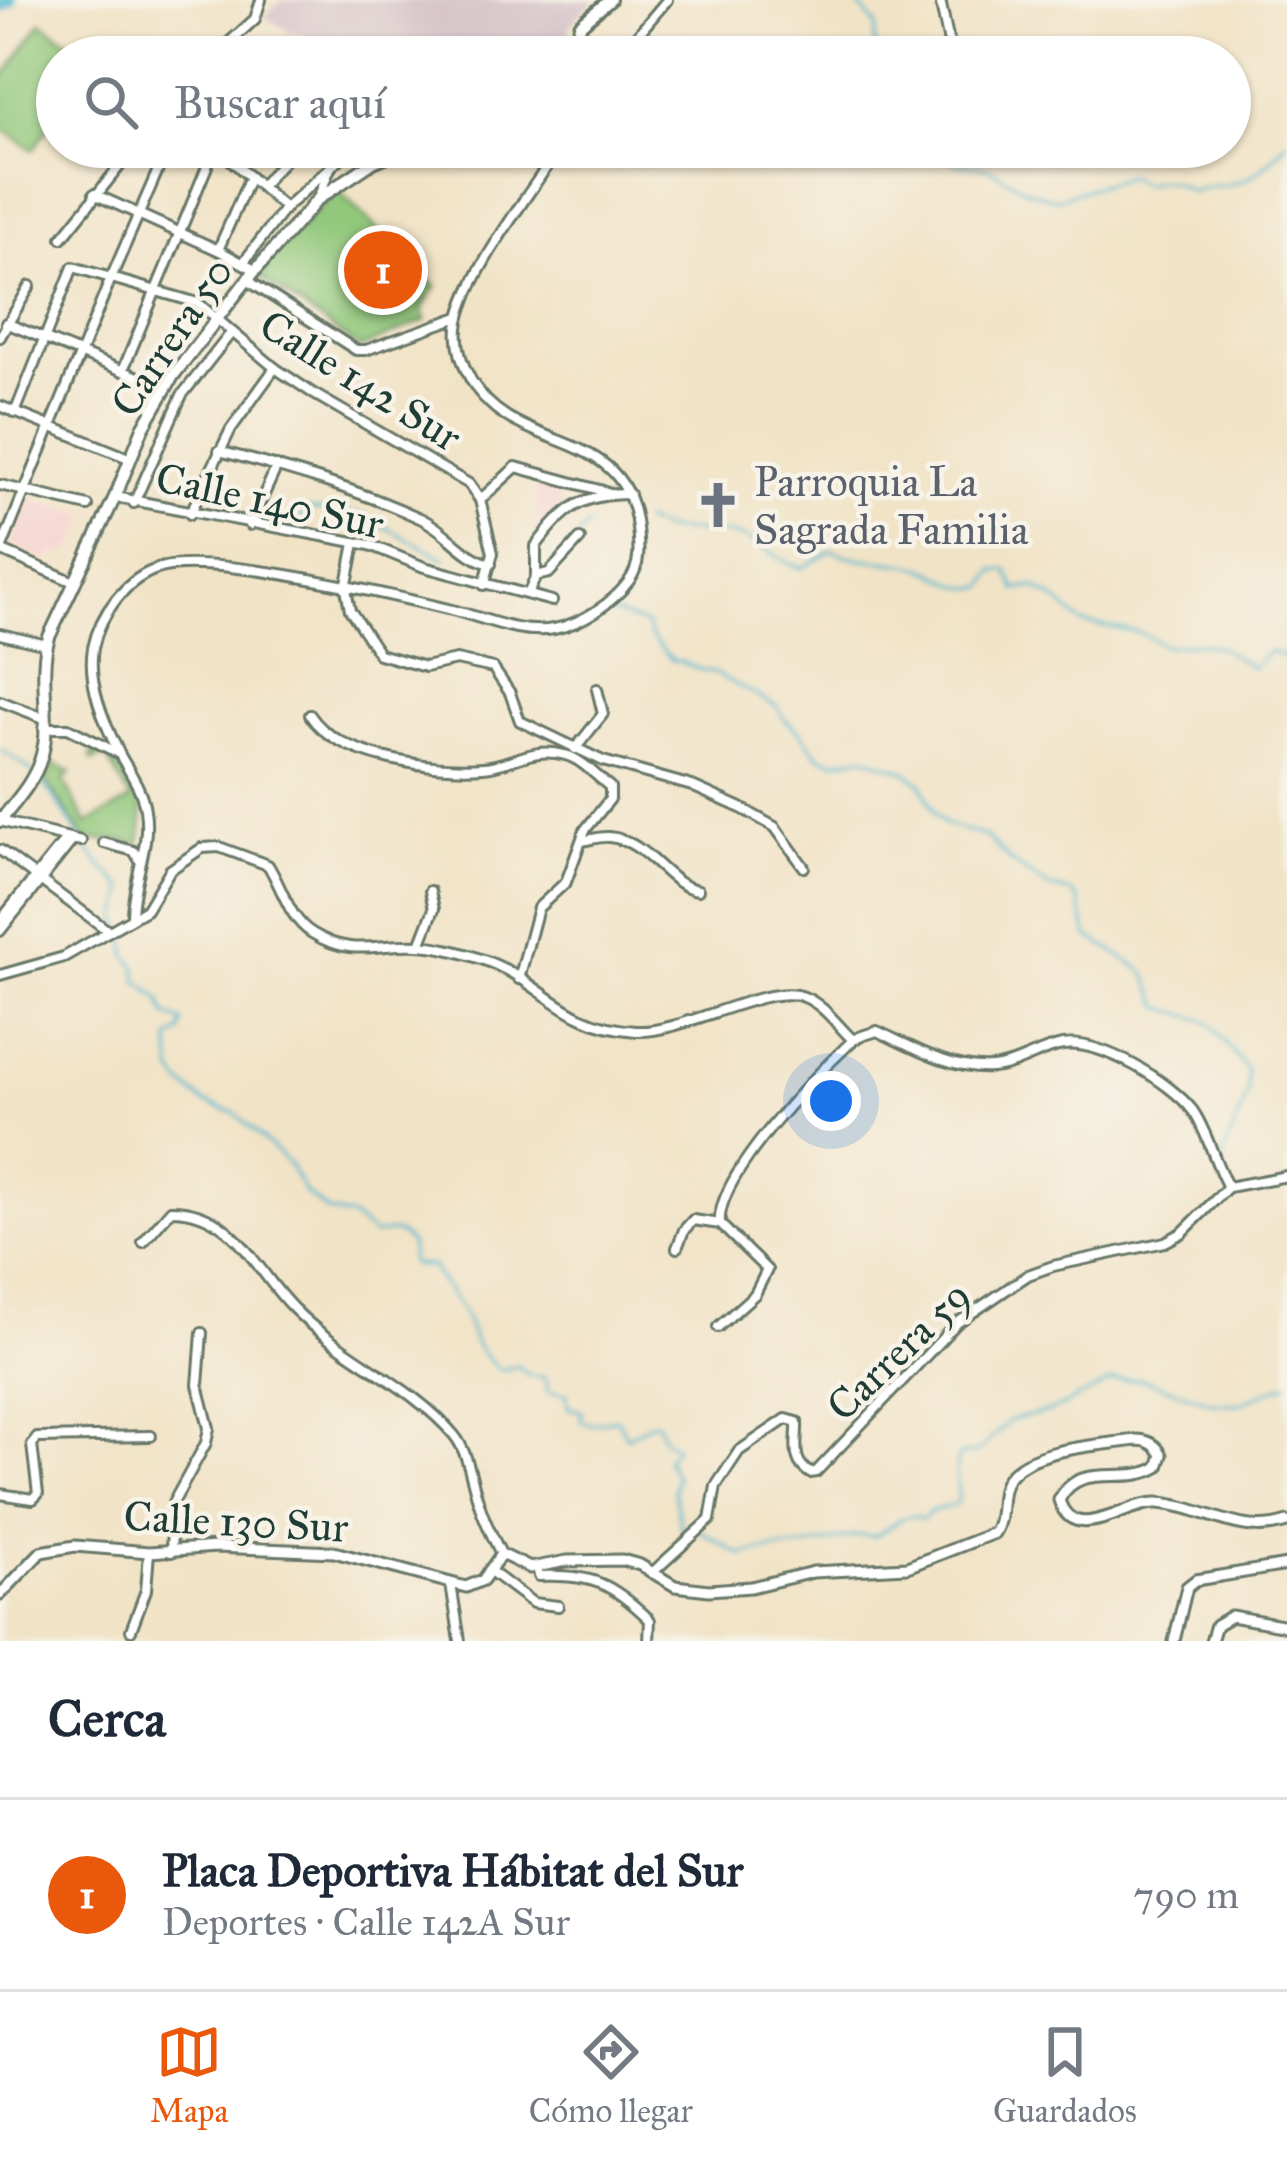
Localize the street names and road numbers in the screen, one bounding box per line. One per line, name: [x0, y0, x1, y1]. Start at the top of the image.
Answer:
street label: Carrera 50: [100, 247, 244, 426]
street label: Calle 142 Sur: [250, 299, 471, 463]
street label: Calle 140 Sur: [151, 452, 389, 551]
street label: Carrera 59: [816, 1270, 981, 1432]
street label: Calle 130 Sur: [122, 1490, 350, 1554]

